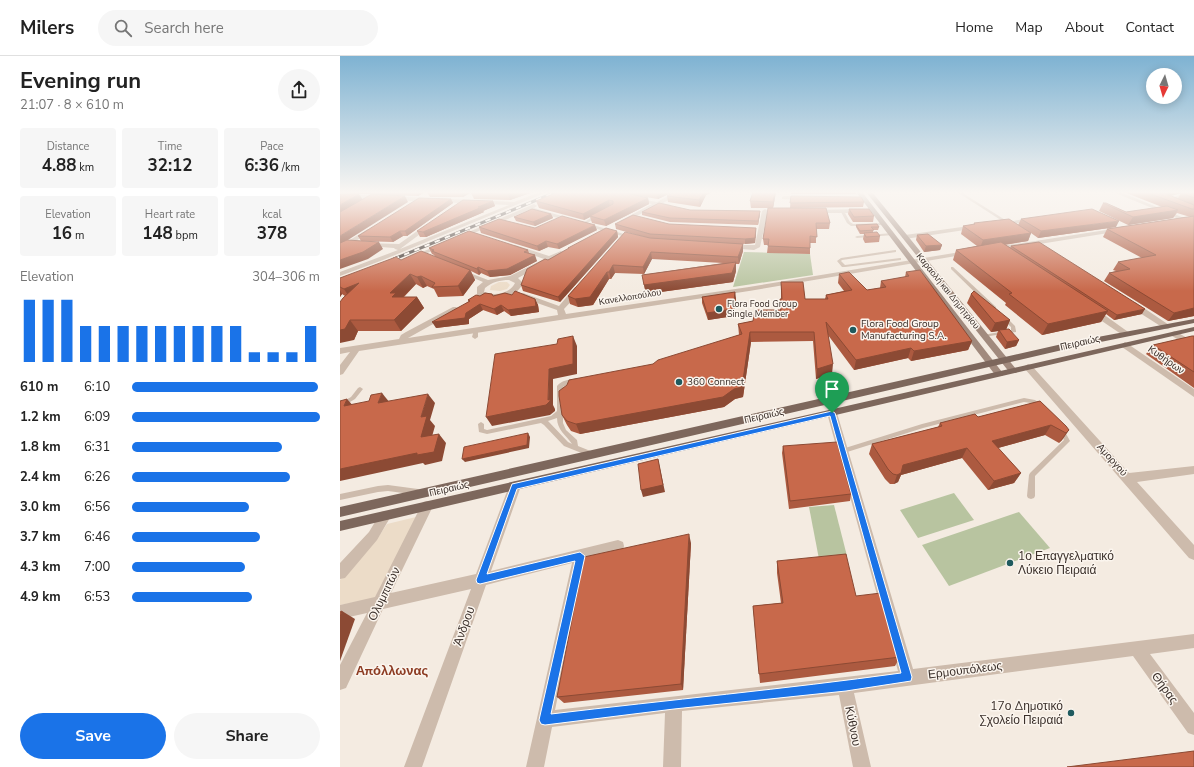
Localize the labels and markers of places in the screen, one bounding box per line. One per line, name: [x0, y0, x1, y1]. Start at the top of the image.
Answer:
place label: Flora Food Group Single Member: [727, 298, 797, 320]
marker: Flora Food Group Single Member: [714, 304, 724, 314]
place label: Flora Food Group Manufacturing S.A.: [861, 317, 947, 343]
marker: Flora Food Group Manufacturing S.A.: [848, 325, 858, 335]
pin: [815, 372, 849, 413]
place label: 360 Connect: [687, 375, 745, 389]
marker: 360 Connect: [674, 377, 684, 387]
place label: 1ο Επαγγελματικό Λύκειο Πειραιά: [1018, 548, 1114, 578]
marker: 1ο Επαγγελματικό Λύκειο Πειραιά: [1005, 558, 1015, 568]
place label: 17ο Δημοτικό Σχολείο Πειραιά: [980, 698, 1063, 728]
marker: 17ο Δημοτικό Σχολείο Πειραιά: [1066, 708, 1076, 718]

